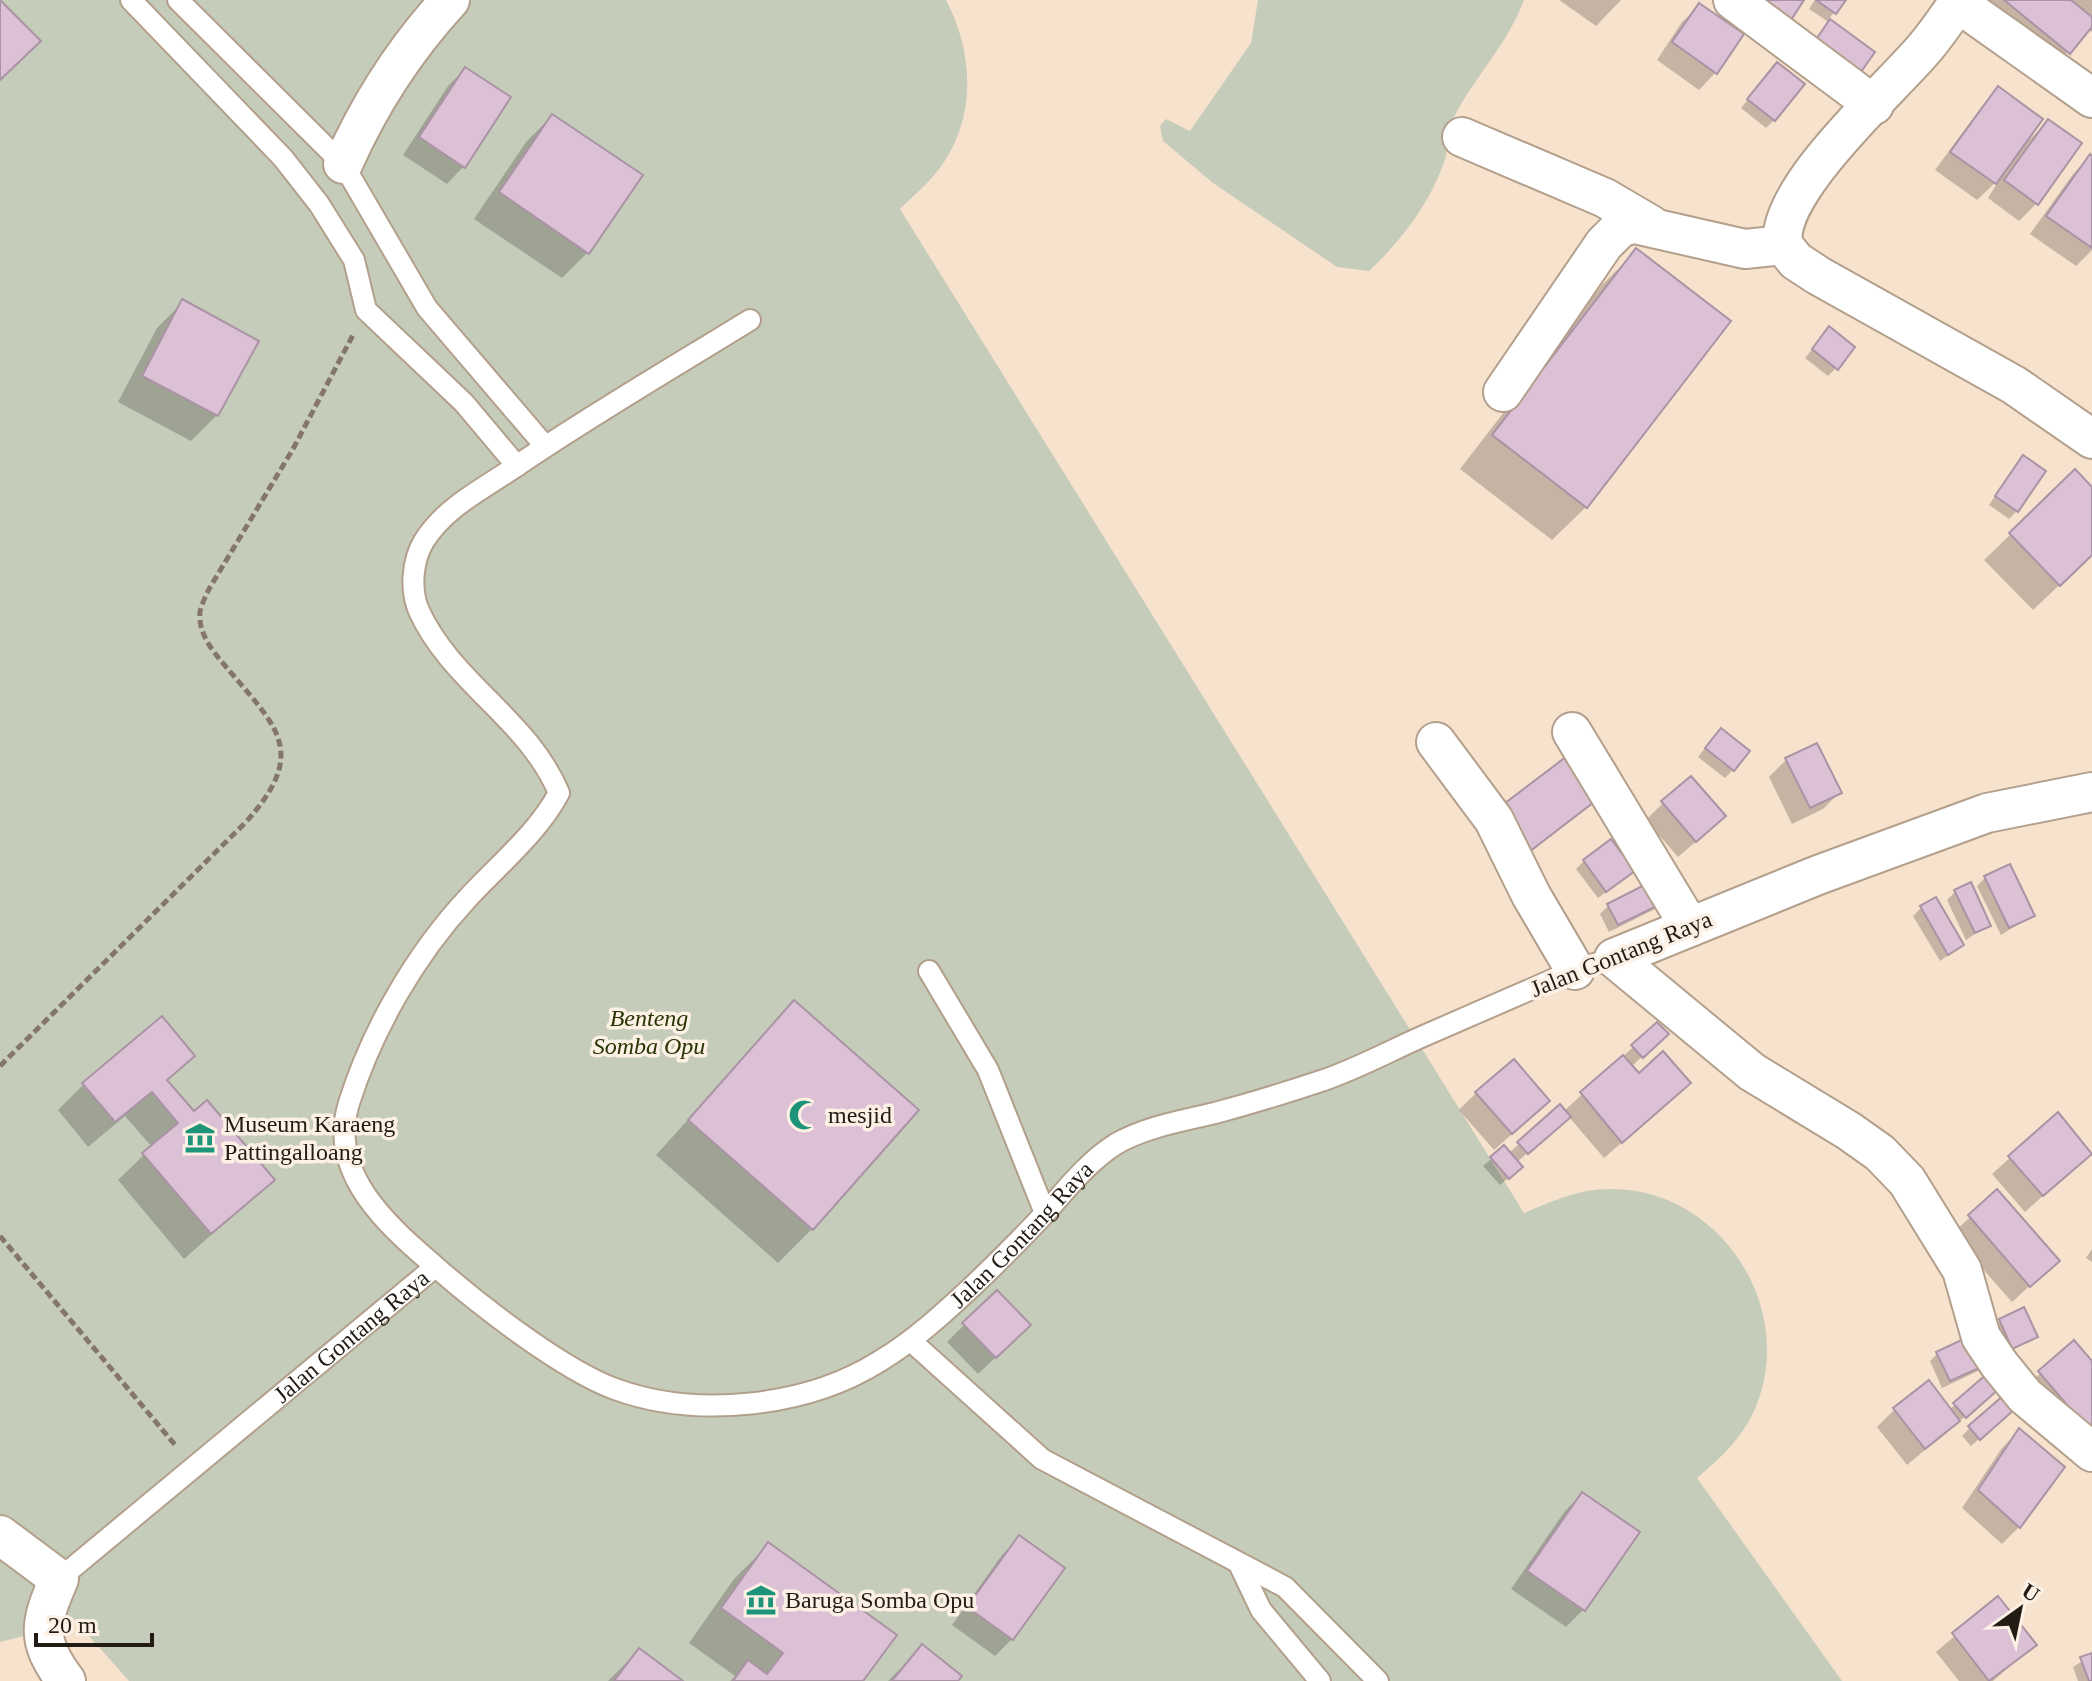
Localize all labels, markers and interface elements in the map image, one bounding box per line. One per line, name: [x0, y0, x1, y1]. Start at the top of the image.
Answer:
street label: Jalan Gontang Raya: [1527, 906, 1716, 1002]
park label: Benteng Somba Opu: [593, 1005, 705, 1059]
mosque icon: mesjid: [787, 1098, 821, 1132]
place label: mesjid: [828, 1102, 892, 1128]
place label: Museum Karaeng Pattingalloang: [224, 1111, 395, 1165]
museum icon: Museum Karaeng Pattingalloang: [183, 1121, 217, 1155]
street label: Jalan Gontang Raya: [945, 1156, 1098, 1313]
street label: Jalan Gontang Raya: [269, 1264, 434, 1408]
north arrow: [1980, 1569, 2060, 1649]
text: U: [2017, 1578, 2044, 1608]
museum icon: Baruga Somba Opu: [744, 1583, 778, 1617]
place label: Baruga Somba Opu: [785, 1587, 974, 1613]
scale bar: [36, 1597, 152, 1647]
text: 20 m: [48, 1612, 97, 1638]

